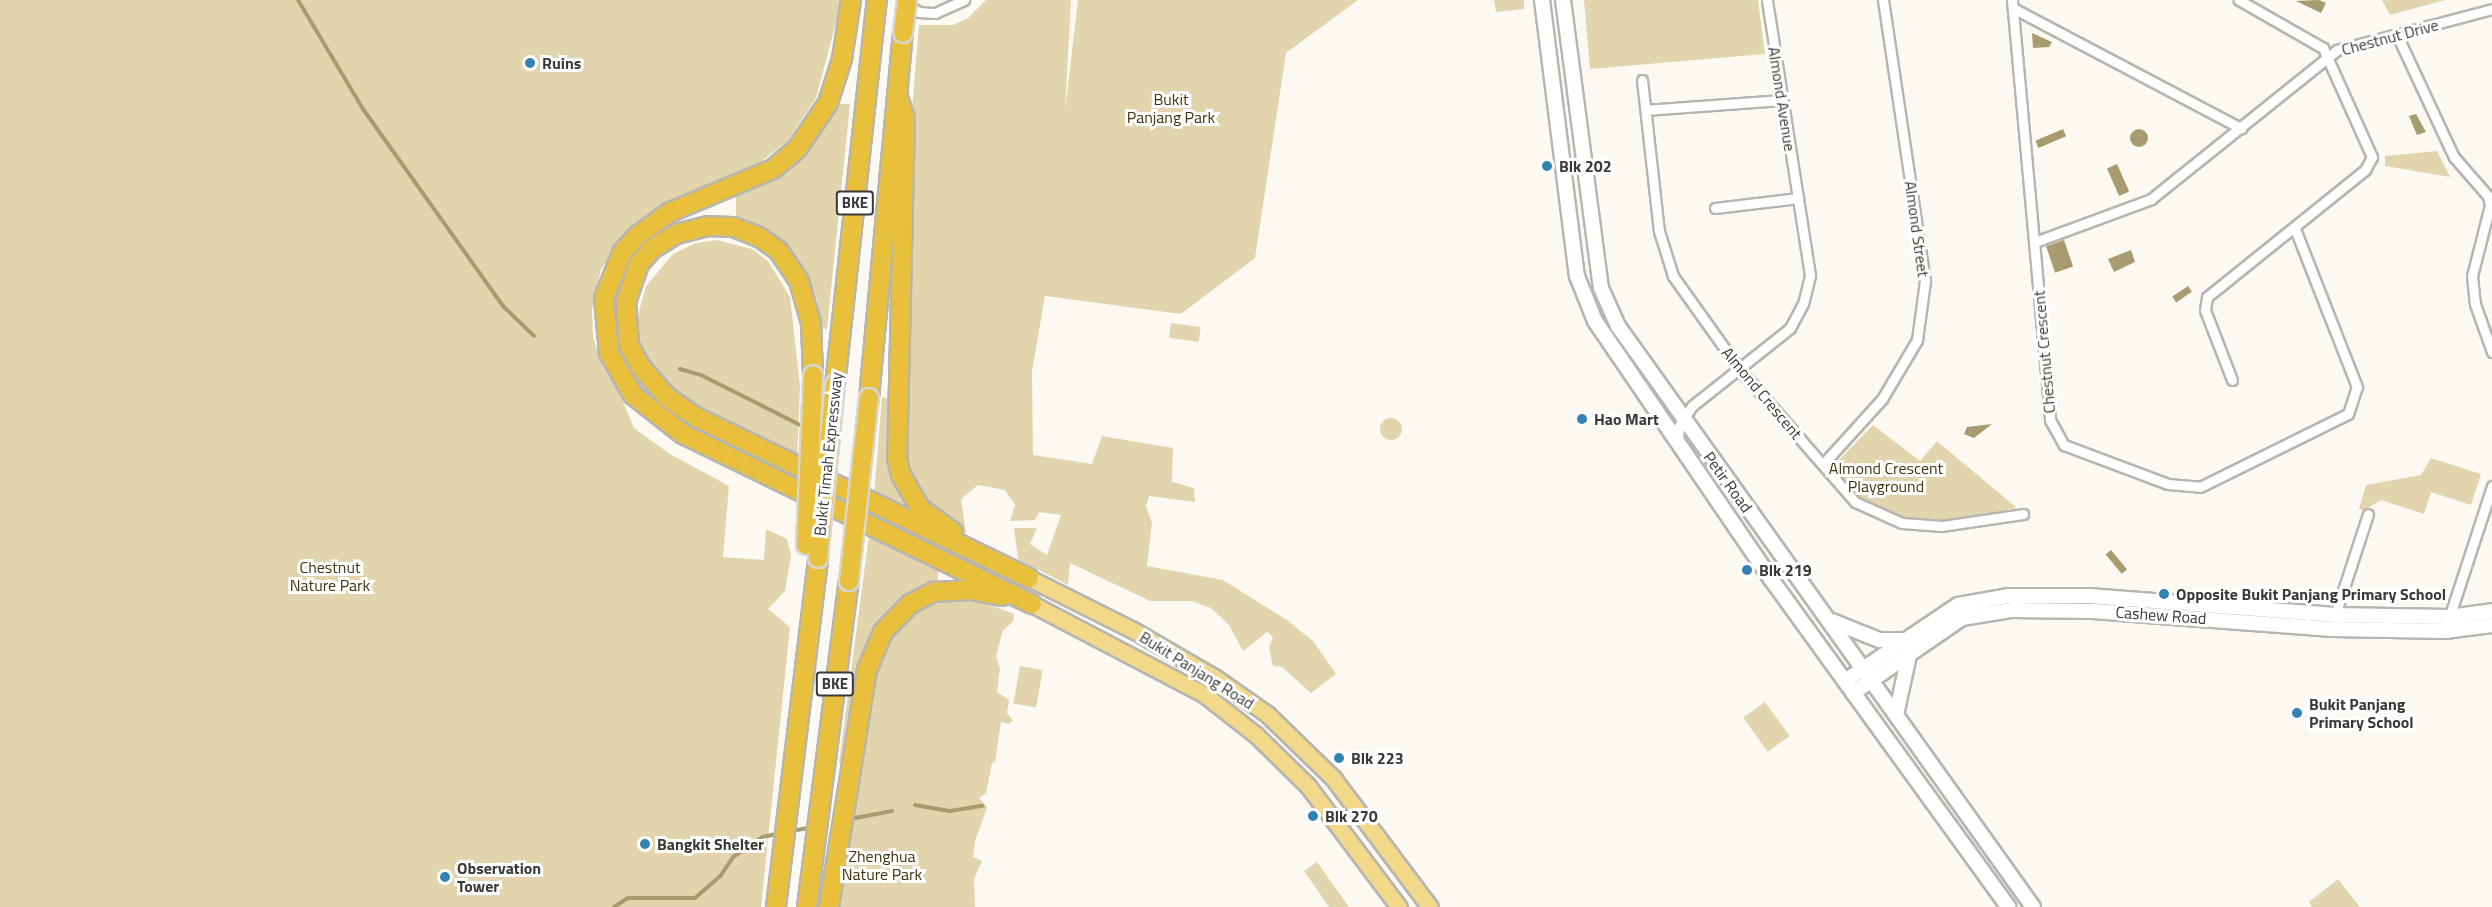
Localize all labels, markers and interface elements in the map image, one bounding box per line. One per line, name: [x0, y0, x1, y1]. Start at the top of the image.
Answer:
street label: Chestnut Drive: [2339, 15, 2441, 59]
street label: Almond Avenue: [1764, 45, 1800, 153]
place label: Ruins: [542, 53, 581, 73]
marker: Ruins: [523, 56, 537, 70]
park label: Bukit Panjang Park: [1127, 89, 1215, 127]
place label: Blk 202: [1559, 156, 1612, 176]
marker: Blk 202: [1540, 159, 1554, 173]
street label: Almond Street: [1901, 180, 1933, 278]
road number: BKE: [836, 191, 874, 215]
street label: Chestnut Crescent: [2029, 290, 2059, 414]
street label: Almond Crescent: [1718, 343, 1806, 443]
street label: Bukit Timah Expressway: [810, 371, 846, 537]
place label: Hao Mart: [1594, 409, 1659, 429]
marker: Hao Mart: [1575, 412, 1589, 426]
street label: Petir Road: [1700, 448, 1756, 516]
park label: Almond Crescent Playground: [1829, 458, 1943, 496]
park label: Chestnut Nature Park: [290, 557, 370, 595]
place label: Blk 219: [1759, 560, 1812, 580]
marker: Blk 219: [1740, 563, 1754, 577]
place label: Opposite Bukit Panjang Primary School: [2176, 584, 2446, 604]
marker: Opposite Bukit Panjang Primary School: [2157, 587, 2171, 601]
street label: Cashew Road: [2115, 602, 2207, 628]
street label: Bukit Panjang Road: [1136, 627, 1258, 713]
road number: BKE: [816, 672, 854, 696]
place label: Bukit Panjang Primary School: [2309, 694, 2414, 732]
marker: Bukit Panjang Primary School: [2290, 706, 2304, 720]
place label: Blk 223: [1351, 748, 1404, 768]
marker: Blk 223: [1332, 751, 1346, 765]
place label: Blk 270: [1325, 806, 1378, 826]
marker: Blk 270: [1306, 809, 1320, 823]
place label: Bangkit Shelter: [657, 834, 764, 854]
marker: Bangkit Shelter: [638, 837, 652, 851]
park label: Zhenghua Nature Park: [842, 846, 922, 884]
place label: Observation Tower: [457, 858, 541, 896]
marker: Observation Tower: [438, 870, 452, 884]

